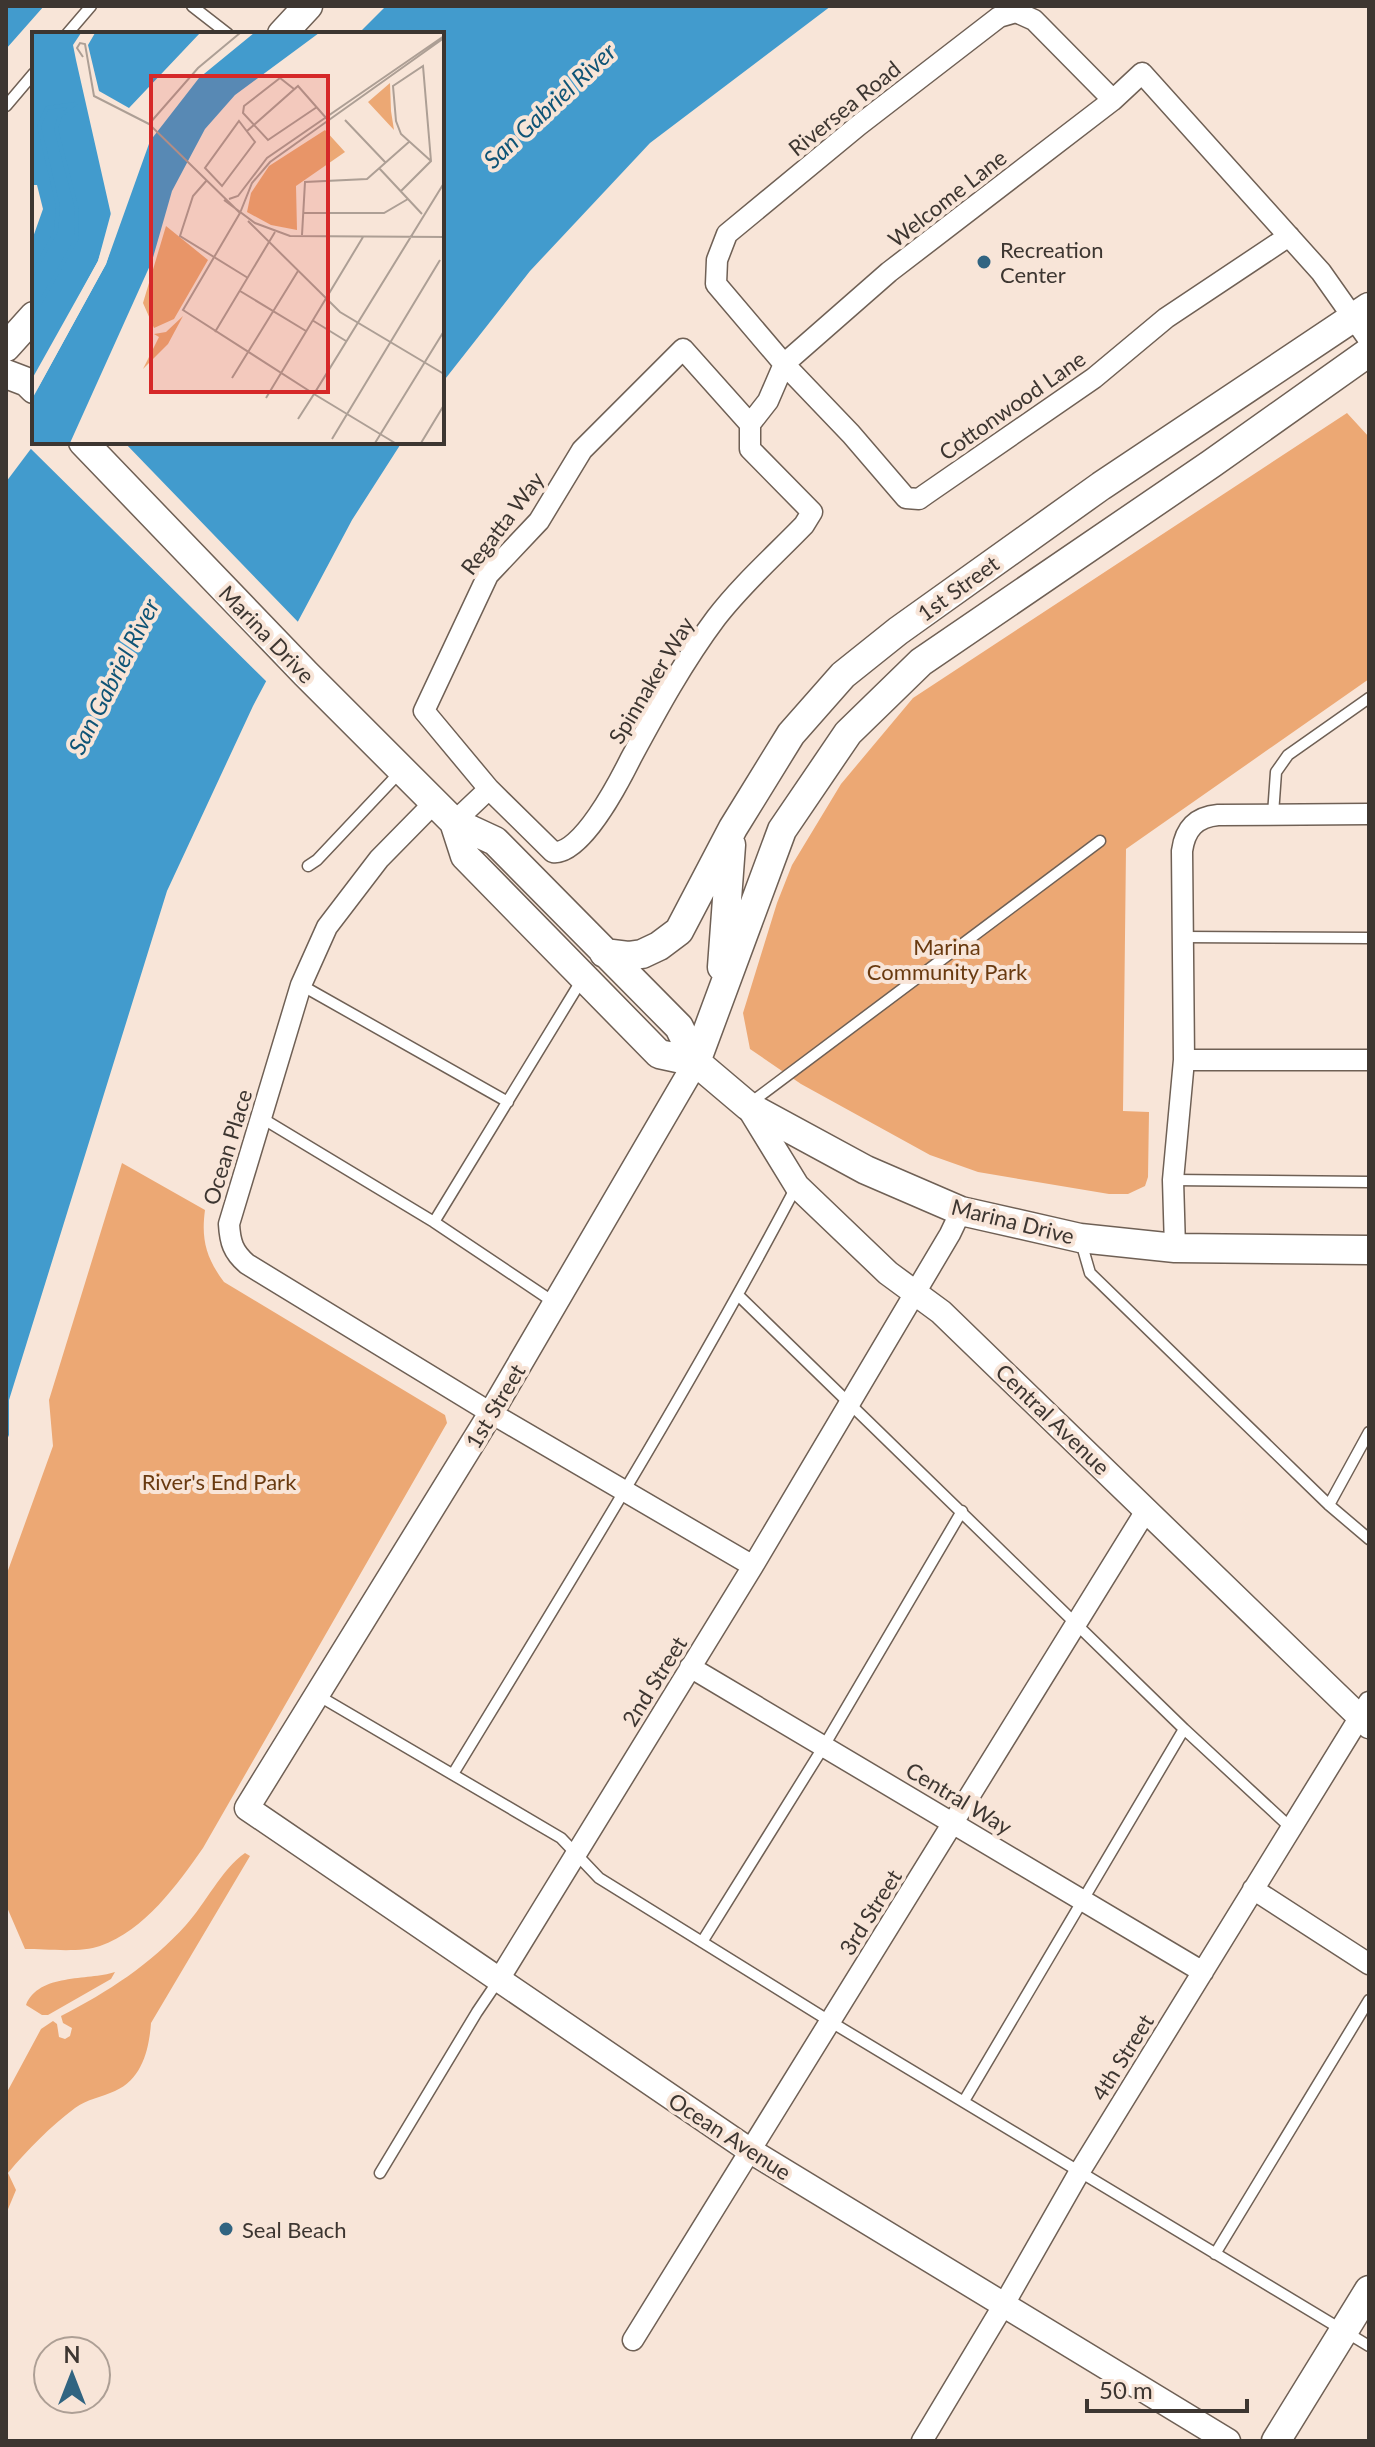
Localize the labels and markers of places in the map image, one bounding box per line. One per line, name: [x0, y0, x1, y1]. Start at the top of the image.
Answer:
place label: Recreation Center: [1000, 236, 1103, 288]
marker: Recreation Center: [975, 253, 993, 271]
place label: Seal Beach: [242, 2216, 347, 2243]
marker: Seal Beach: [217, 2220, 235, 2238]

